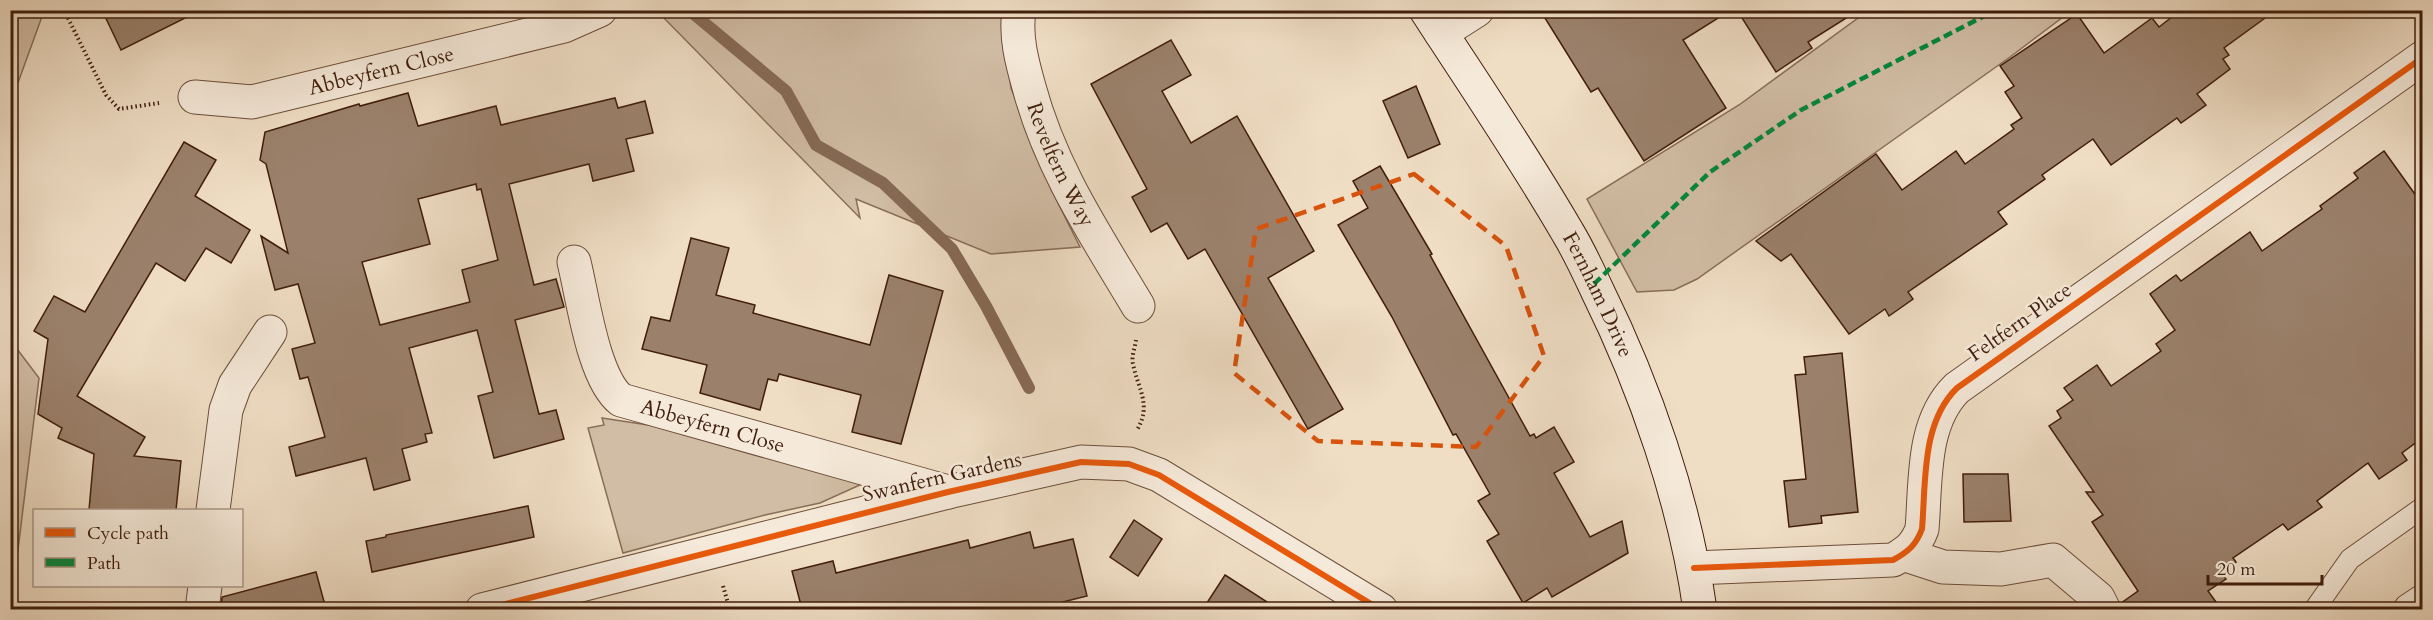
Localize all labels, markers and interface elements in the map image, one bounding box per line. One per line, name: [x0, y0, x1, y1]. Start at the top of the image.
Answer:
street label: Abbeyfern Close: [305, 39, 457, 102]
street label: Revelfern Way: [1020, 99, 1102, 232]
street label: Fernham Drive: [1556, 226, 1641, 362]
street label: Feltfern Place: [1962, 276, 2078, 368]
street label: Abbeyfern Close: [637, 392, 788, 460]
street label: Swanfern Gardens: [860, 445, 1024, 509]
legend: [33, 509, 243, 587]
text: Cycle path: [87, 521, 169, 546]
scale bar: [2208, 548, 2322, 586]
text: Path: [87, 551, 121, 576]
text: 20 m: [2217, 557, 2256, 582]

